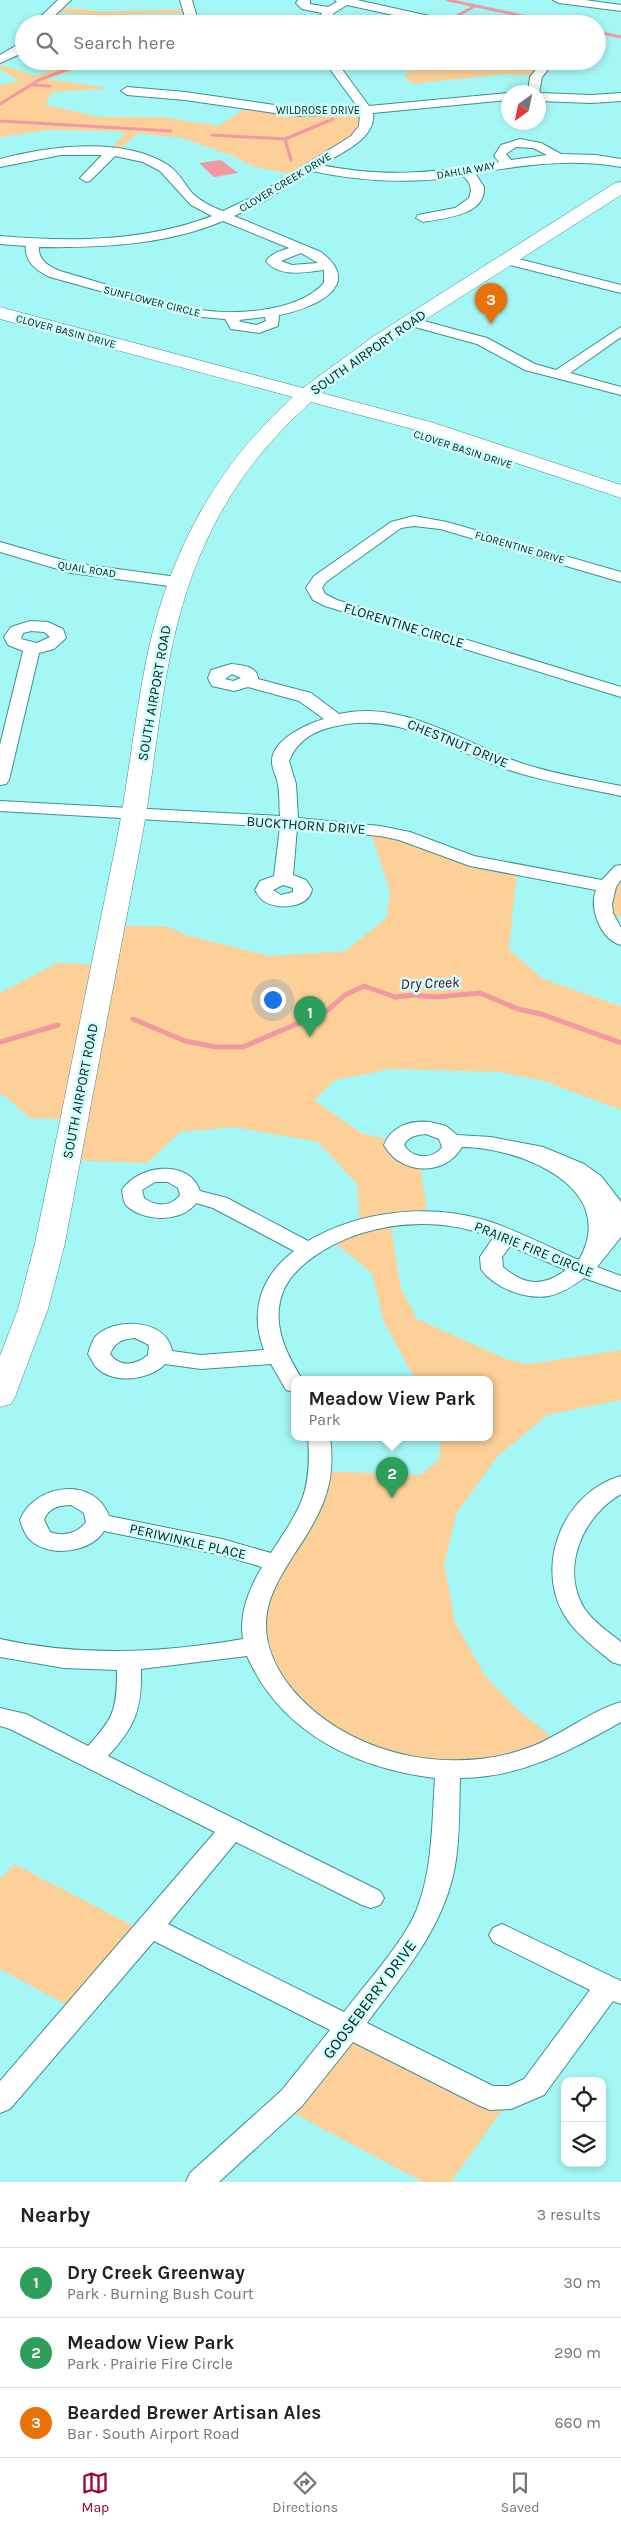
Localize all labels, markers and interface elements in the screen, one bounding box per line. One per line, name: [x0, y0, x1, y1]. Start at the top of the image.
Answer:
search box: [15, 15, 606, 70]
icon: search: [33, 29, 61, 57]
text: Search here: [73, 32, 175, 54]
north arrow: [501, 85, 546, 130]
street label: WILDROSE DRIVE: [276, 104, 360, 117]
street label: CLOVER CREEK DRIVE: [237, 150, 334, 215]
street label: DAHLIA WAY: [436, 159, 497, 182]
street label: SUNFLOWER CIRCLE: [102, 283, 202, 320]
pin: 3: [475, 283, 507, 324]
street label: SOUTH AIRPORT ROAD: [307, 306, 429, 399]
street label: CLOVER BASIN DRIVE: [14, 312, 117, 351]
street label: CLOVER BASIN DRIVE: [412, 427, 514, 472]
street label: FLORENTINE DRIVE: [473, 528, 566, 567]
street label: QUAIL ROAD: [57, 558, 117, 581]
street label: FLORENTINE CIRCLE: [342, 599, 466, 652]
street label: SOUTH AIRPORT ROAD: [134, 624, 175, 762]
street label: CHESTNUT DRIVE: [405, 715, 511, 772]
street label: BUCKTHORN DRIVE: [246, 813, 366, 838]
water label: Dry Creek: [400, 973, 460, 993]
your location: [260, 987, 286, 1013]
pin: 1: [294, 996, 326, 1037]
street label: SOUTH AIRPORT ROAD: [59, 1022, 102, 1160]
street label: PRAIRIE FIRE CIRCLE: [472, 1218, 596, 1281]
popup: [291, 1376, 493, 1441]
text: Meadow View Park: [308, 1388, 476, 1410]
text: Park: [308, 1410, 341, 1429]
pin: 2: [376, 1457, 408, 1498]
street label: PERIWINKLE PLACE: [128, 1520, 248, 1563]
street label: GOOSEBERRY DRIVE: [319, 1936, 420, 2062]
map controls: [561, 2077, 606, 2167]
button: locate: [561, 2077, 606, 2122]
button: layers: [561, 2122, 606, 2167]
text: Nearby: [20, 2203, 90, 2227]
text: 3 results: [537, 2205, 601, 2224]
text: Dry Creek Greenway: [67, 2262, 245, 2284]
text: 1: [33, 2273, 39, 2292]
text: 30 m: [563, 2273, 601, 2292]
text: Park · Burning Bush Court: [67, 2284, 254, 2303]
text: Meadow View Park: [67, 2332, 234, 2354]
text: 2: [31, 2343, 41, 2362]
text: 290 m: [554, 2343, 601, 2362]
text: Park · Prairie Fire Circle: [67, 2354, 233, 2373]
text: Bearded Brewer Artisan Ales: [67, 2402, 321, 2424]
text: 3: [31, 2413, 41, 2432]
text: 660 m: [554, 2413, 601, 2432]
text: Bar · South Airport Road: [67, 2424, 240, 2443]
tab: Map: [81, 2469, 109, 2516]
tab: Directions: [272, 2469, 338, 2516]
tab: Saved: [501, 2469, 540, 2516]

